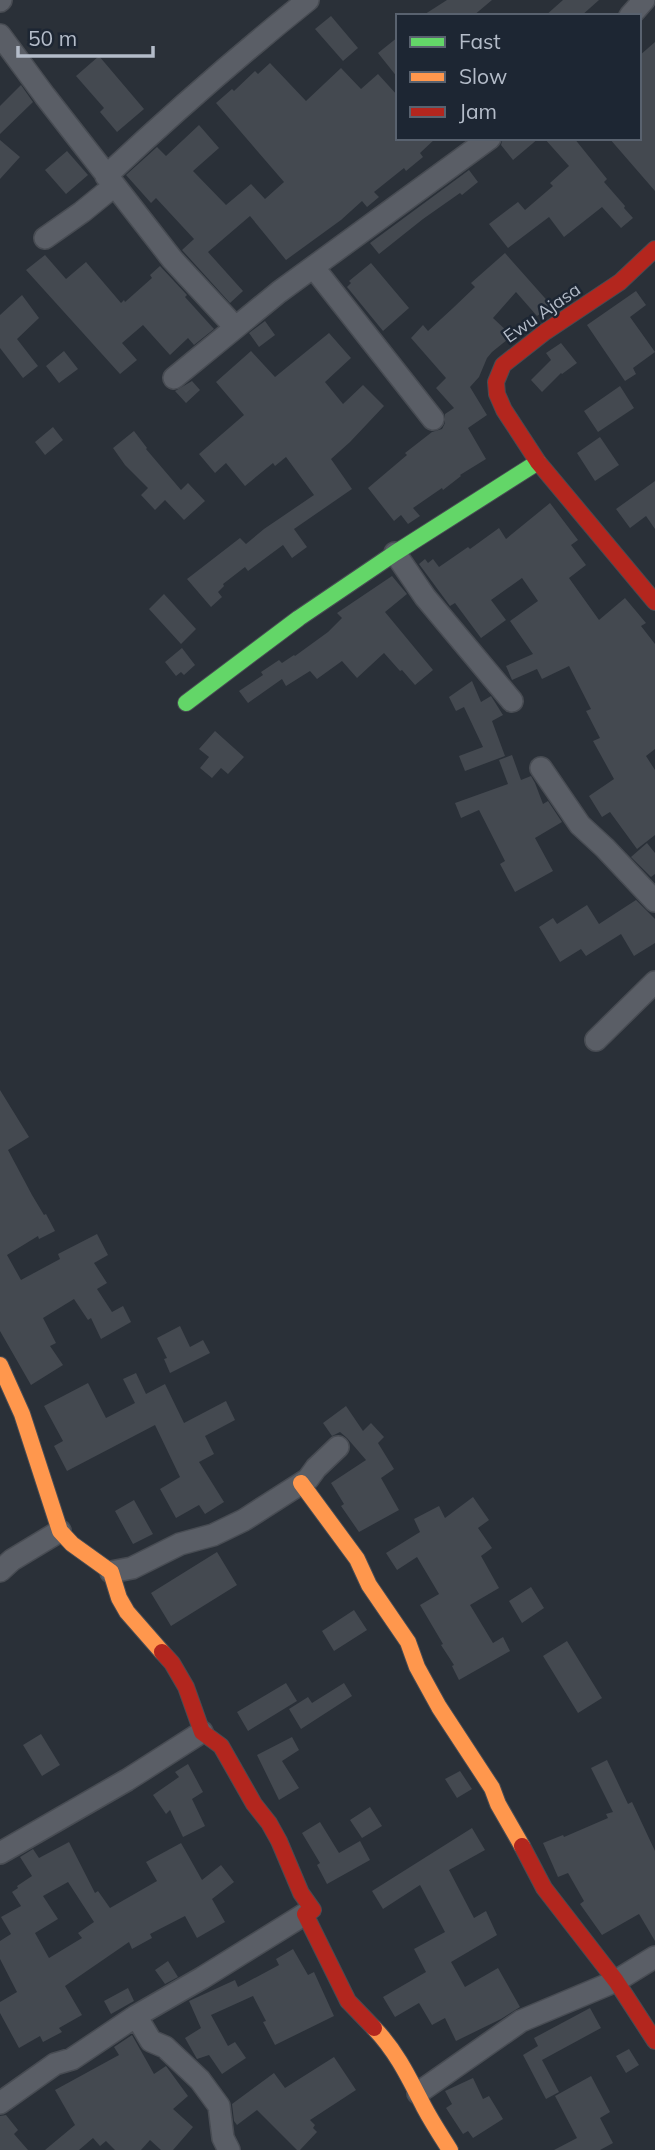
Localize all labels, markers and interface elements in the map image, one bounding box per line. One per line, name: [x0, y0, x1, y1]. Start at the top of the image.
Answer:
scale bar: [18, 14, 152, 58]
legend: [396, 14, 641, 140]
text: 50 m: [28, 25, 77, 51]
text: Fast: [459, 28, 501, 54]
text: Slow: [459, 63, 507, 89]
text: Jam: [459, 98, 497, 124]
street label: Ewu Ajasa: [499, 278, 585, 348]

